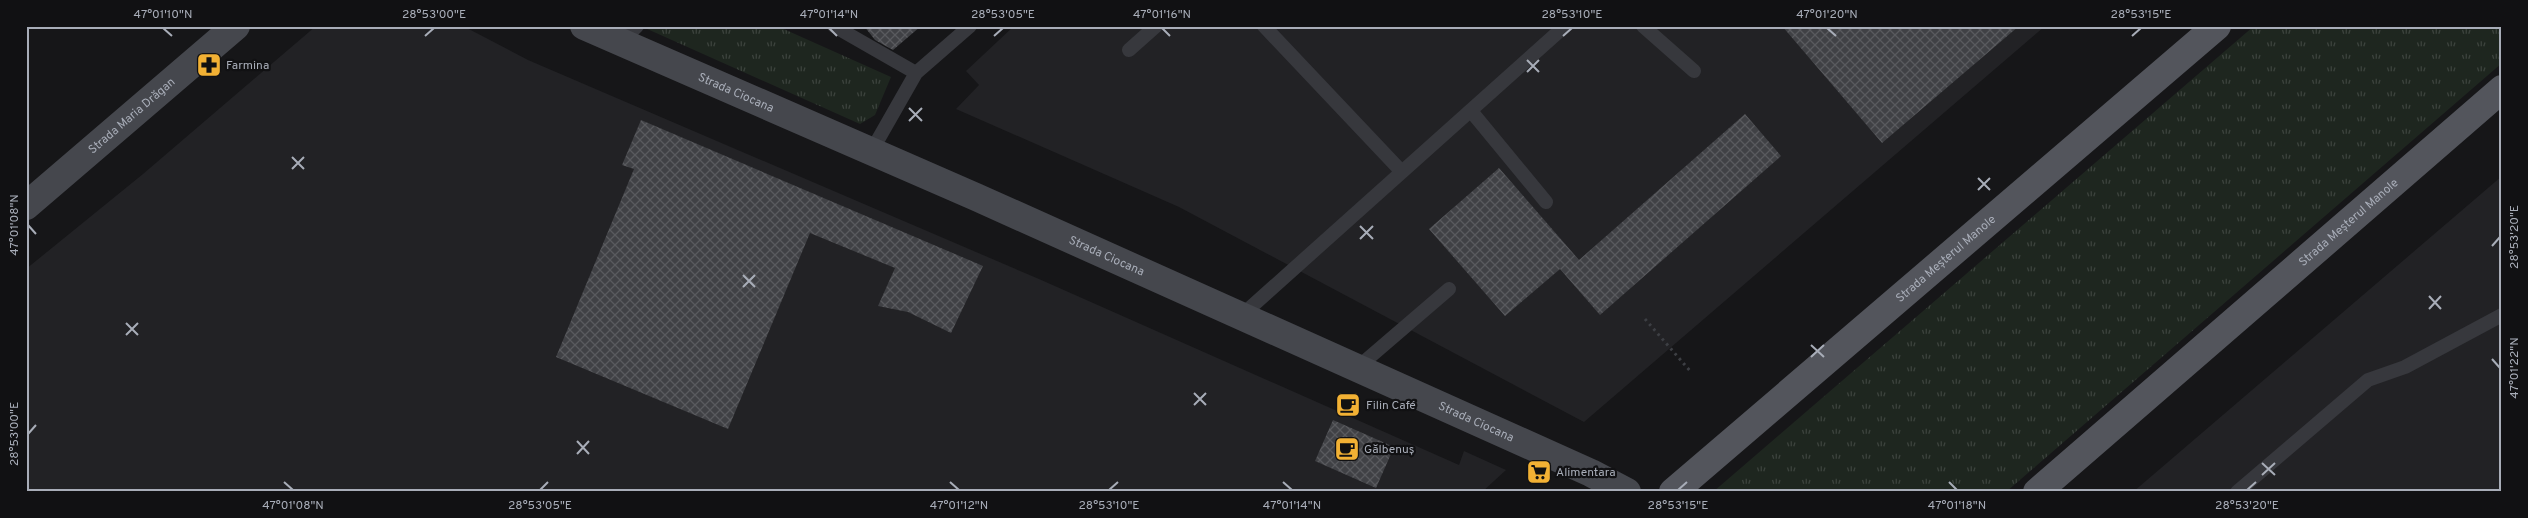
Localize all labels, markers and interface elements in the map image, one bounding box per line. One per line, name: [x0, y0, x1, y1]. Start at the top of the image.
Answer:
text: 47°01'10"N: [134, 7, 192, 23]
text: 28°53'00"E: [402, 7, 466, 23]
text: 47°01'14"N: [800, 7, 858, 23]
text: 28°53'05"E: [971, 7, 1035, 23]
text: 47°01'16"N: [1133, 7, 1191, 23]
text: 28°53'10"E: [1541, 7, 1603, 23]
text: 47°01'20"N: [1796, 7, 1858, 23]
text: 28°53'15"E: [2111, 7, 2171, 23]
pharmacy icon: Farmina: [196, 52, 222, 78]
place label: Farmina: [226, 58, 269, 74]
street label: Strada Ciocana: [695, 70, 776, 117]
street label: Strada Maria Drăgan: [85, 75, 179, 158]
street label: Strada Meșterul Manole: [2296, 175, 2402, 271]
text: 47°01'08"N: [7, 194, 23, 256]
text: 28°53'20"E: [2507, 205, 2523, 269]
street label: Strada Meșterul Manole: [1893, 212, 2000, 307]
street label: Strada Ciocana: [1066, 233, 1147, 281]
text: 47°01'22"N: [2507, 337, 2523, 399]
cafe icon: Filin Café: [1335, 392, 1361, 418]
place label: Filin Café: [1366, 398, 1416, 414]
street label: Strada Ciocana: [1436, 398, 1516, 446]
text: 28°53'00"E: [7, 402, 23, 466]
cafe icon: Gălbenuș: [1334, 436, 1360, 462]
place label: Gălbenuș: [1364, 442, 1414, 458]
supermarket icon: Alimentara: [1526, 459, 1552, 485]
place label: Alimentara: [1556, 465, 1615, 481]
text: 47°01'08"N: [262, 498, 324, 514]
text: 28°53'05"E: [508, 498, 572, 514]
text: 47°01'12"N: [930, 498, 988, 514]
text: 28°53'10"E: [1078, 498, 1140, 514]
text: 47°01'14"N: [1263, 498, 1321, 514]
text: 28°53'15"E: [1648, 498, 1708, 514]
text: 47°01'18"N: [1928, 498, 1986, 514]
text: 28°53'20"E: [2215, 498, 2279, 514]

